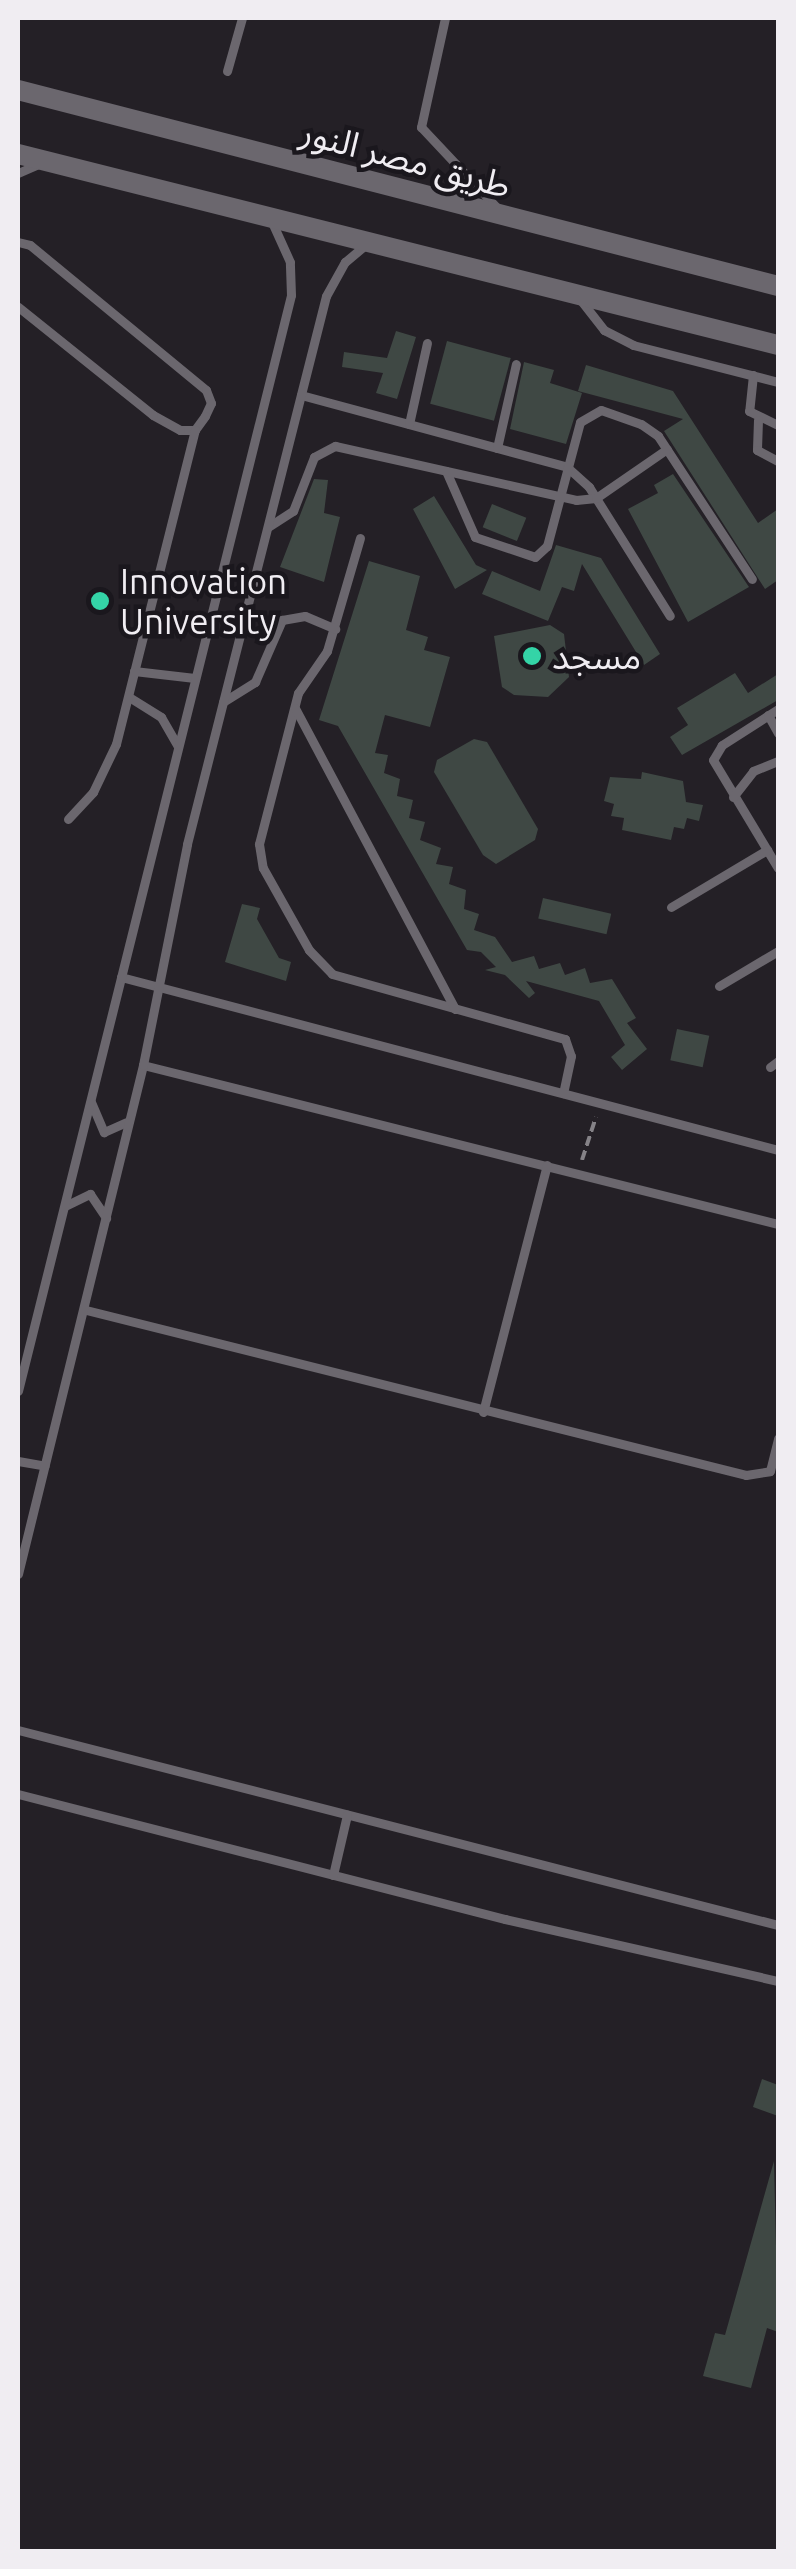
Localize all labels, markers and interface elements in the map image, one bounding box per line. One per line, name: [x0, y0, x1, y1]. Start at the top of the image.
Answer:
street label: طريق مصر النور: [296, 110, 516, 206]
place label: Innovation University: [120, 560, 287, 642]
marker: Innovation University: [89, 590, 111, 612]
place label: مسجد: [552, 635, 641, 677]
marker: مسجد: [521, 645, 543, 667]

